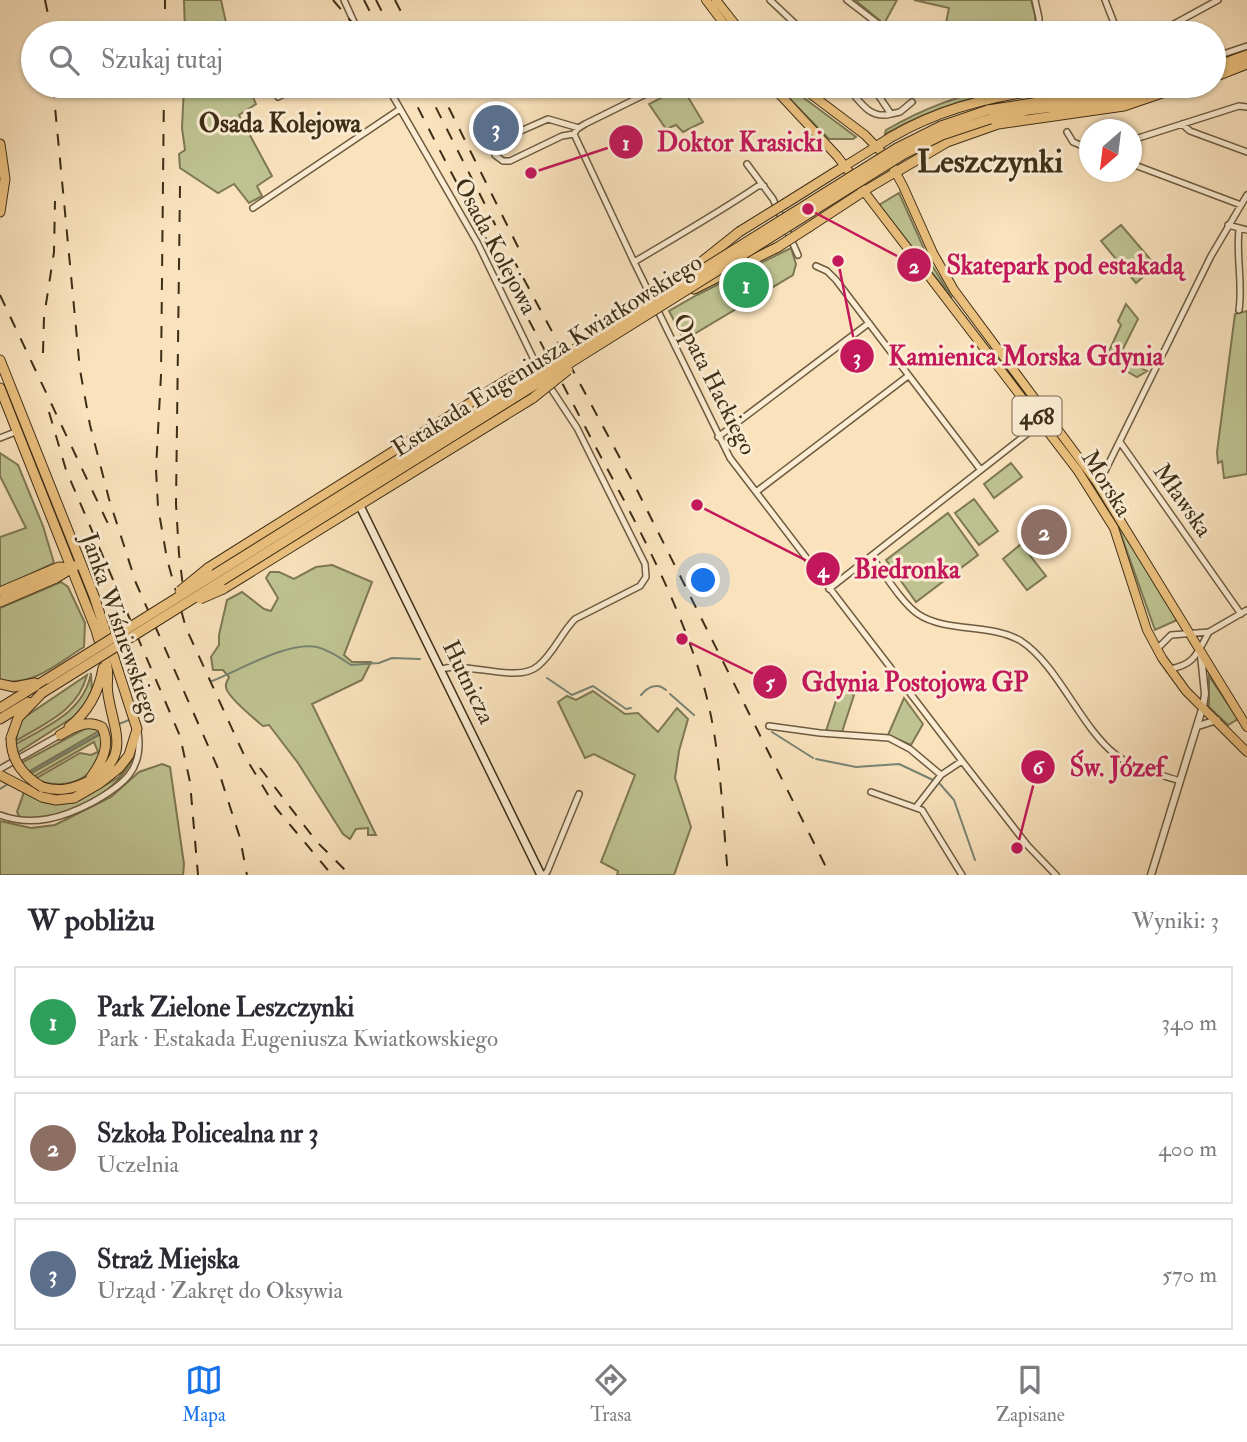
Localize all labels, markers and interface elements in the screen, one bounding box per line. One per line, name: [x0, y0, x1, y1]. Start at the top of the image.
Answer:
search box: [21, 21, 1226, 98]
icon: search: [45, 41, 83, 79]
text: Szukaj tutaj: [101, 44, 223, 76]
pin: 3: [473, 102, 519, 154]
district label: Osada Kolejowa: [199, 108, 362, 140]
callout: Doktor Krasicki: [608, 119, 837, 166]
north arrow: [1079, 119, 1142, 182]
text: Doktor Krasicki: [657, 127, 823, 159]
text: 1: [622, 130, 630, 157]
district label: Leszczynki: [917, 142, 1063, 182]
street label: Osada Kolejowa: [447, 173, 545, 321]
callout: Skatepark pod estakadą: [897, 242, 1197, 289]
street label: Estakada Eugeniusza Kwiatkowskiego: [386, 247, 708, 464]
text: Skatepark pod estakadą: [946, 250, 1186, 283]
text: 2: [909, 253, 920, 280]
pin: 1: [723, 259, 769, 311]
street label: Opata Hackiego: [666, 308, 763, 460]
callout: Kamienica Morska Gdynia: [840, 333, 1178, 380]
text: Kamienica Morska Gdynia: [889, 341, 1165, 374]
text: 3: [853, 344, 861, 371]
road number: 468: [1012, 396, 1062, 436]
street label: Morska: [1074, 444, 1140, 523]
street label: Mławska: [1146, 457, 1220, 544]
pin: 2: [1021, 506, 1067, 558]
street label: Janka Wiśniewskiego: [73, 528, 168, 728]
callout: Biedronka: [805, 546, 974, 593]
text: Biedronka: [854, 554, 961, 586]
text: 4: [816, 557, 830, 584]
your location: [686, 563, 720, 597]
street label: Hutnicza: [435, 635, 503, 730]
callout: Gdynia Postojowa GP: [752, 659, 1042, 706]
text: Gdynia Postojowa GP: [802, 667, 1028, 700]
text: 5: [765, 669, 775, 696]
callout: Św. Józef: [1021, 743, 1178, 790]
text: Św. Józef: [1070, 749, 1169, 784]
text: 6: [1033, 754, 1045, 781]
text: W pobliżu: [28, 902, 155, 939]
text: Wyniki: 3: [1132, 906, 1219, 935]
text: Park Zielone Leszczynki: [97, 992, 354, 1024]
text: 1: [49, 1008, 57, 1037]
text: 340 m: [1161, 1008, 1217, 1037]
text: Park · Estakada Eugeniusza Kwiatkowskiego: [97, 1024, 498, 1053]
text: Szkoła Policealna nr 3: [97, 1118, 318, 1150]
text: 2: [47, 1134, 59, 1163]
text: 400 m: [1158, 1134, 1217, 1163]
text: Uczelnia: [97, 1150, 179, 1179]
text: Straż Miejska: [97, 1244, 239, 1276]
text: 3: [49, 1260, 57, 1289]
text: 570 m: [1162, 1260, 1217, 1289]
text: Urząd · Zakręt do Oksywia: [97, 1276, 343, 1305]
tab: Mapa: [182, 1361, 226, 1427]
tab: Trasa: [590, 1361, 632, 1427]
tab: Zapisane: [996, 1361, 1065, 1427]

